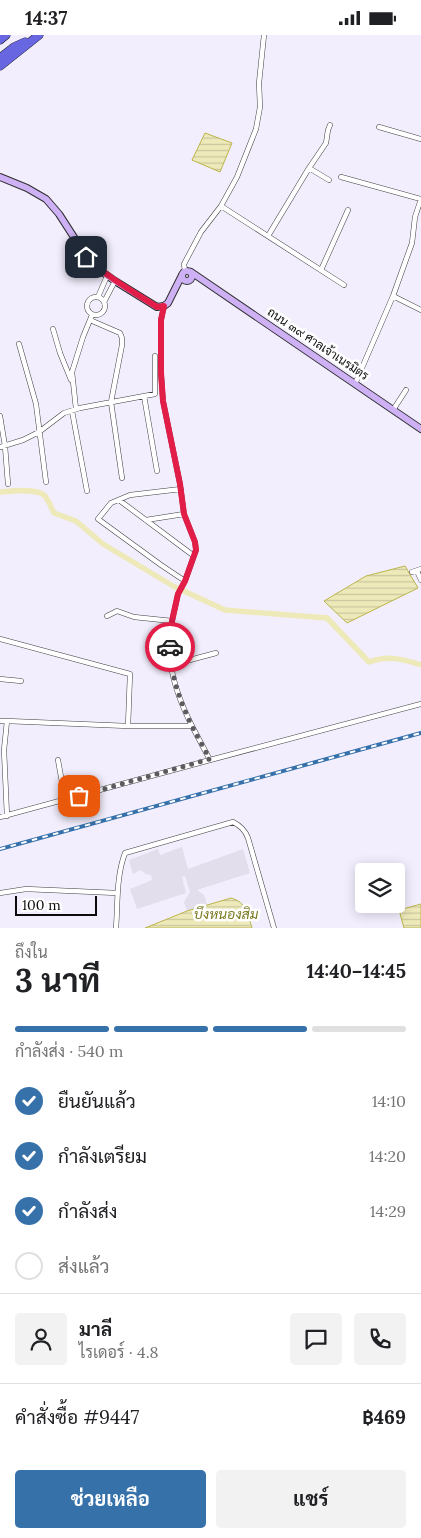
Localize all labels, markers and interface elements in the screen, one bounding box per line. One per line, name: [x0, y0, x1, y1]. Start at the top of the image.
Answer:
text: 14:37: [25, 6, 67, 30]
pin: [65, 236, 107, 278]
icon: home: [72, 243, 100, 271]
street label: ถนน ๓๙ ศาลเจ้าเนรมิตร: [265, 304, 372, 383]
courier: [145, 622, 195, 672]
icon: car: [156, 633, 184, 661]
pin: [58, 775, 100, 817]
icon: bag: [65, 782, 93, 810]
map controls: [355, 863, 405, 913]
button: layers: [355, 863, 405, 913]
scale bar: [15, 893, 98, 916]
text: 100 m: [22, 896, 61, 914]
water label: บึงหนองสิม: [194, 905, 259, 923]
text: ถึงใน: [15, 942, 48, 962]
text: 14:40–14:45: [306, 959, 406, 983]
text: 3 นาที: [15, 960, 100, 1001]
text: กำลังส่ง · 540 m: [15, 1041, 123, 1061]
icon: check: [15, 1087, 43, 1115]
text: ยืนยันแล้ว: [58, 1089, 136, 1113]
text: 14:10: [372, 1091, 406, 1111]
icon: check: [15, 1142, 43, 1170]
text: กำลังเตรียม: [58, 1144, 147, 1168]
text: 14:20: [369, 1146, 406, 1166]
icon: check: [15, 1197, 43, 1225]
text: กำลังส่ง: [58, 1199, 117, 1223]
text: 14:29: [370, 1201, 406, 1221]
text: ส่งแล้ว: [58, 1254, 109, 1278]
button: person: [15, 1313, 67, 1365]
button: chat: [290, 1313, 342, 1365]
button: phone: [354, 1313, 406, 1365]
text: มาลี: [79, 1317, 112, 1341]
text: ไรเดอร์ · 4.8: [79, 1342, 159, 1362]
text: คำสั่งซื้อ #9447: [15, 1405, 139, 1429]
text: ฿469: [362, 1405, 406, 1429]
button: ช่วยเหลือ: [15, 1470, 206, 1528]
button: แชร์: [216, 1470, 406, 1528]

